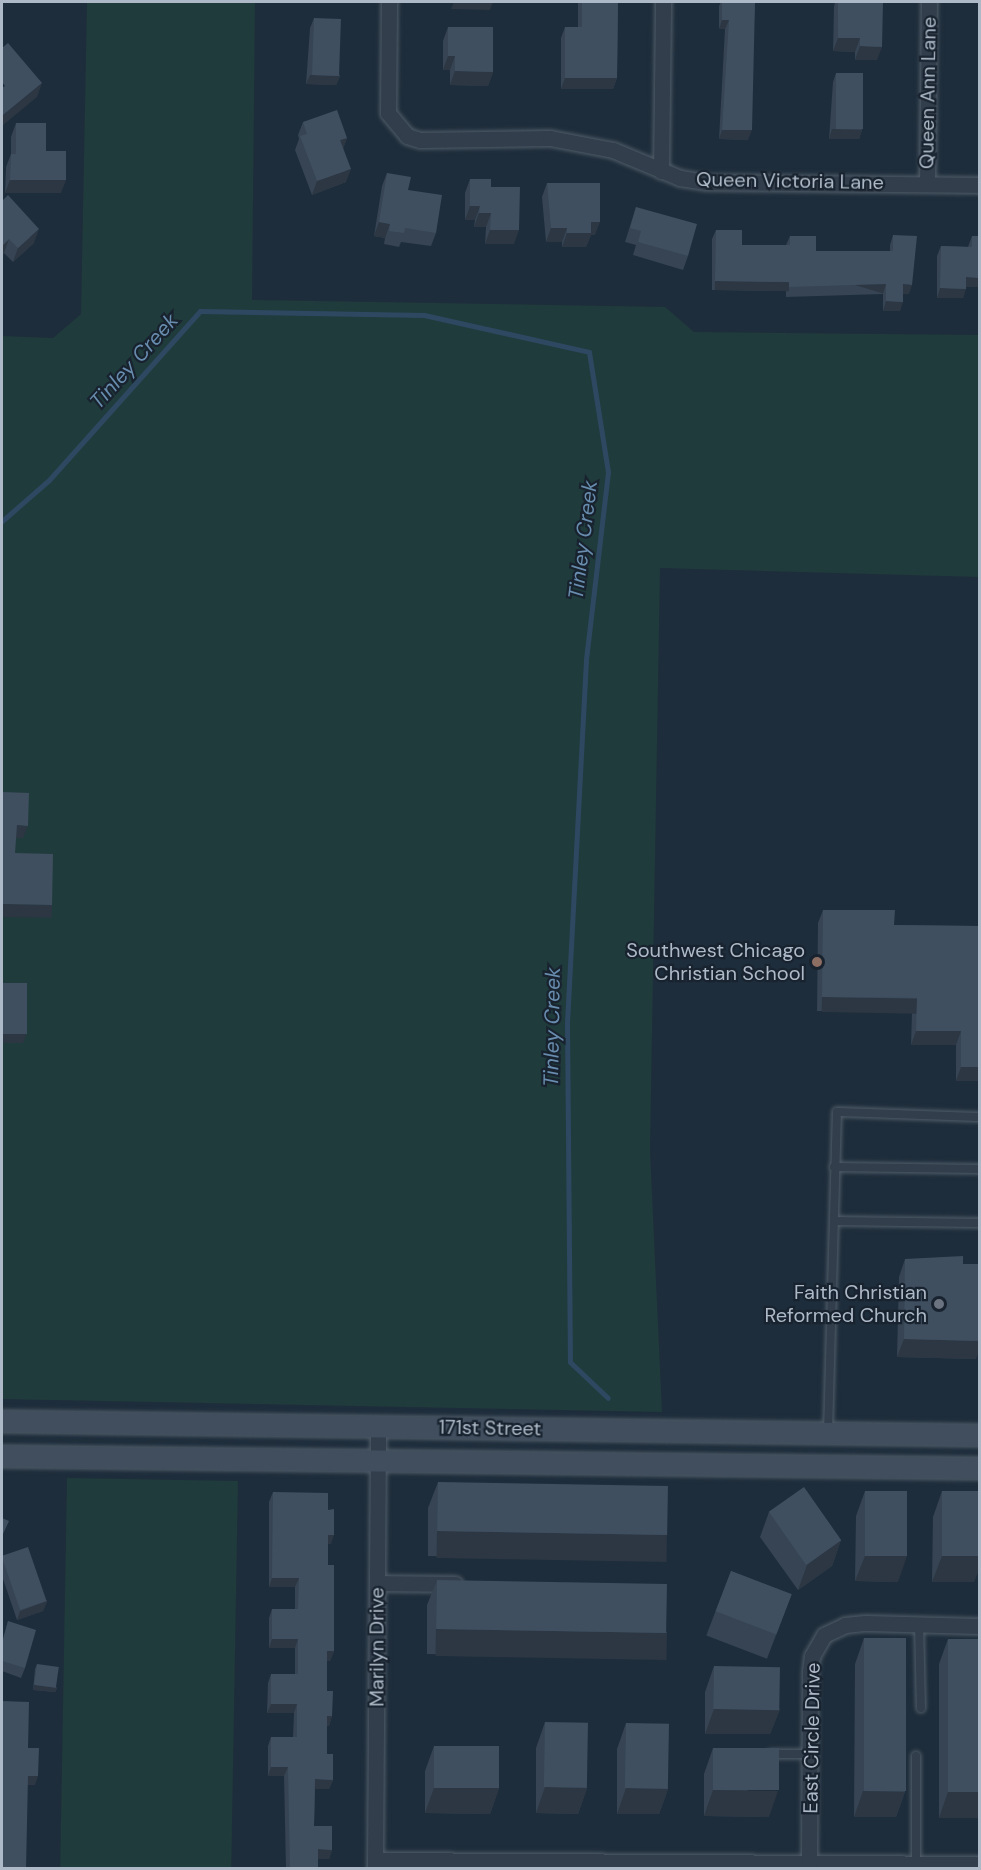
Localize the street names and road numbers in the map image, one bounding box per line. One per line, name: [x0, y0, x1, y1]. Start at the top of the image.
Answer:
street label: Queen Ann Lane: [915, 17, 941, 169]
street label: Queen Victoria Lane: [696, 167, 884, 195]
street label: 171st Street: [438, 1415, 542, 1441]
street label: Marilyn Drive: [365, 1587, 389, 1707]
street label: East Circle Drive: [799, 1662, 825, 1814]

